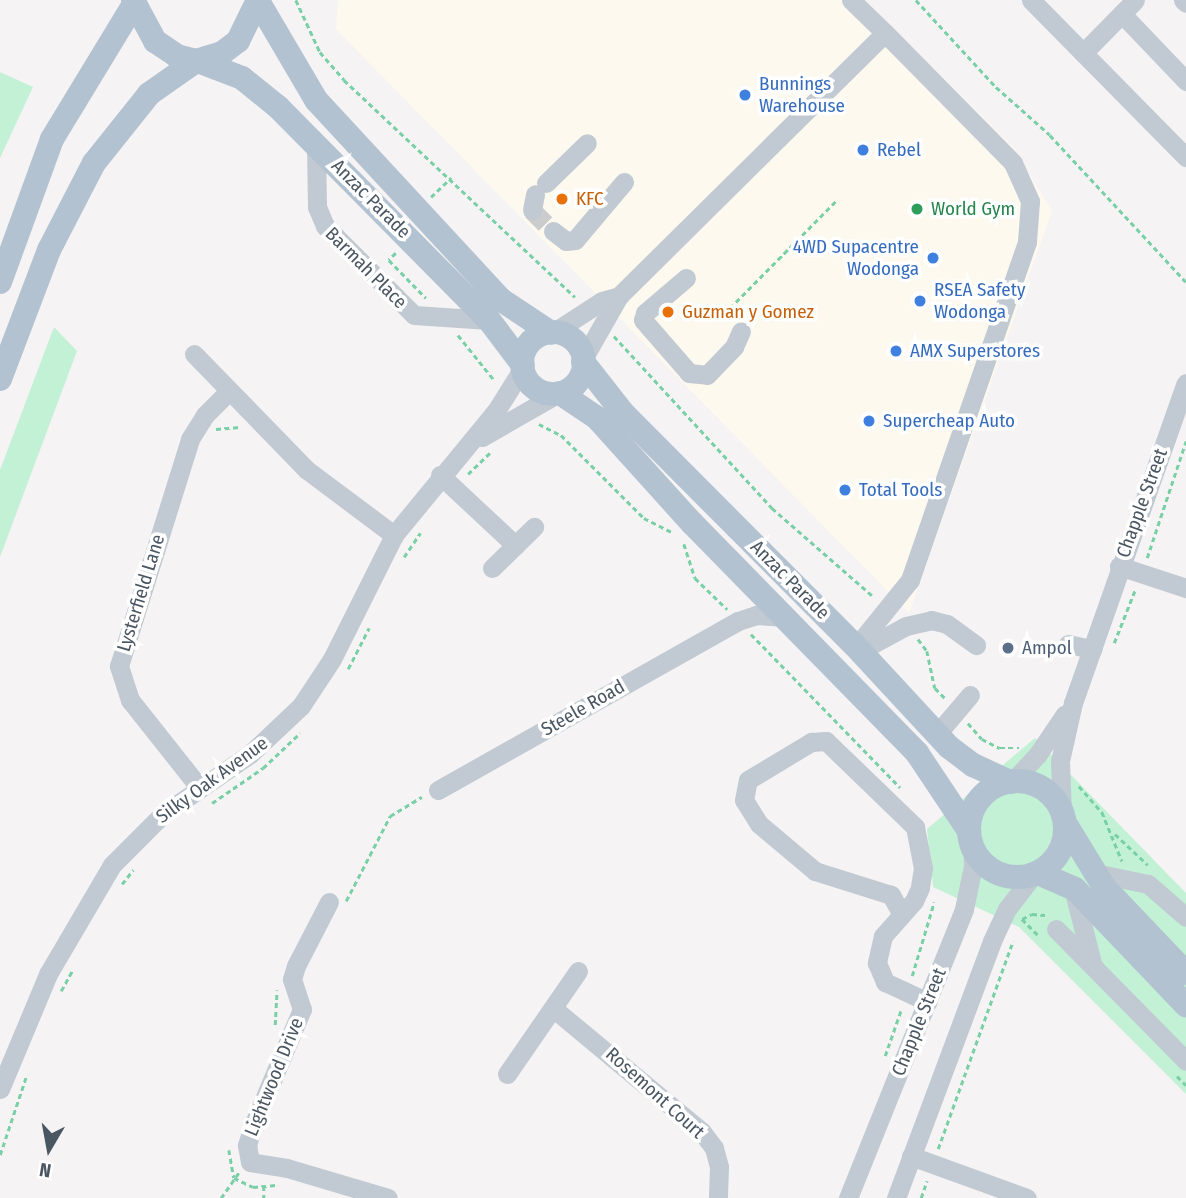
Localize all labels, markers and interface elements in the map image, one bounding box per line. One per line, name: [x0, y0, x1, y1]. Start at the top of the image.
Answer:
place label: Bunnings Warehouse: [759, 73, 845, 117]
marker: Bunnings Warehouse: [737, 87, 753, 103]
place label: Rebel: [877, 139, 921, 161]
marker: Rebel: [855, 142, 871, 158]
street label: Anzac Parade: [327, 155, 415, 243]
place label: KFC: [576, 188, 604, 210]
marker: KFC: [554, 191, 570, 207]
place label: World Gym: [931, 198, 1015, 220]
marker: World Gym: [909, 201, 925, 217]
street label: Barmah Place: [321, 223, 411, 313]
place label: 4WD Supacentre Wodonga: [793, 236, 919, 280]
marker: 4WD Supacentre Wodonga: [925, 250, 941, 266]
place label: RSEA Safety Wodonga: [934, 279, 1025, 323]
marker: RSEA Safety Wodonga: [912, 293, 928, 309]
place label: Guzman y Gomez: [682, 301, 814, 323]
marker: Guzman y Gomez: [660, 304, 676, 320]
place label: AMX Superstores: [910, 340, 1040, 362]
marker: AMX Superstores: [888, 343, 904, 359]
place label: Supercheap Auto: [883, 410, 1015, 432]
marker: Supercheap Auto: [861, 413, 877, 429]
street label: Chapple Street: [1112, 445, 1172, 561]
place label: Total Tools: [859, 479, 942, 501]
marker: Total Tools: [837, 482, 853, 498]
street label: Lysterfield Lane: [112, 532, 170, 654]
street label: Anzac Parade: [746, 536, 834, 624]
place label: Ampol: [1022, 637, 1072, 659]
marker: Ampol: [1000, 640, 1016, 656]
street label: Steele Road: [537, 675, 629, 741]
street label: Silky Oak Avenue: [152, 732, 272, 828]
street label: Chapple Street: [887, 965, 951, 1079]
street label: Lightwood Drive: [240, 1014, 308, 1140]
street label: Rosemont Court: [601, 1043, 709, 1143]
north arrow: [14, 1114, 84, 1184]
text: N: [38, 1158, 53, 1182]

